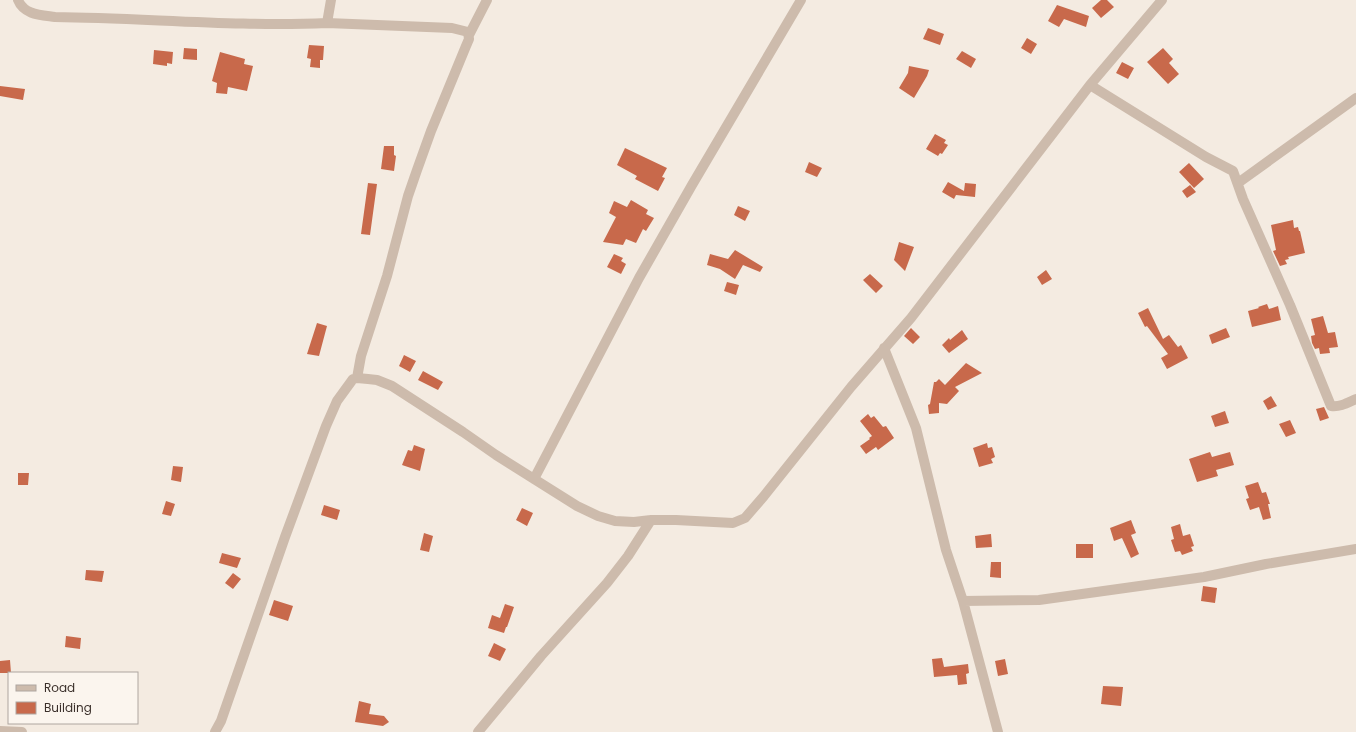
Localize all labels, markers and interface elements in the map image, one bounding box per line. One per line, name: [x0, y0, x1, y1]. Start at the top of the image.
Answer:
legend: [8, 672, 138, 724]
text: Road: [44, 679, 75, 696]
text: Building: [44, 699, 92, 716]

